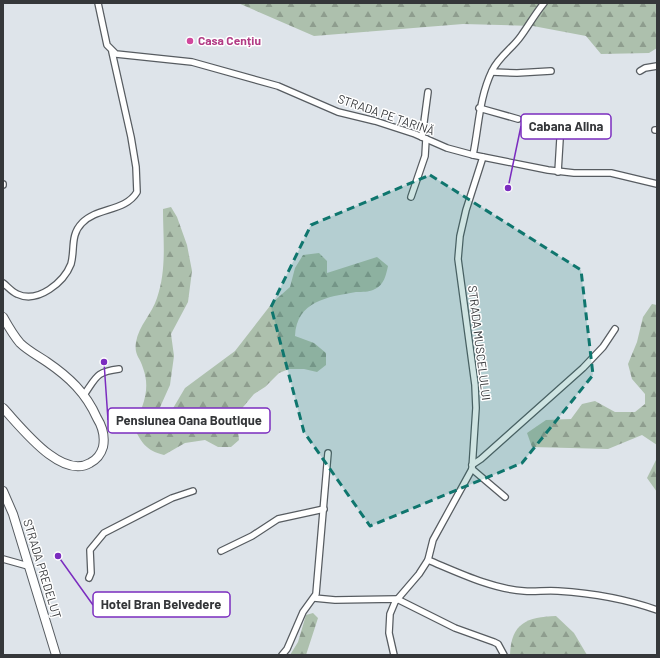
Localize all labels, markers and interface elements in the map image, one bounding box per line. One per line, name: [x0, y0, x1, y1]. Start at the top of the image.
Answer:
place label: Casa Cențiu: [198, 33, 261, 47]
marker: Casa Cențiu: [185, 36, 195, 46]
street label: STRADA PE ȚARINĂ: [336, 91, 437, 137]
callout: Cabana Alina: [521, 114, 611, 139]
text: Cabana Alina: [529, 118, 603, 134]
street label: STRADA MUSCELULUI: [466, 285, 494, 401]
callout: Pensiunea Oana Boutique: [108, 408, 270, 433]
text: Pensiunea Oana Boutique: [116, 412, 262, 428]
street label: STRADA PREDELUȚ: [21, 517, 65, 620]
callout: Hotel Bran Belvedere: [93, 592, 230, 617]
text: Hotel Bran Belvedere: [101, 596, 221, 612]

